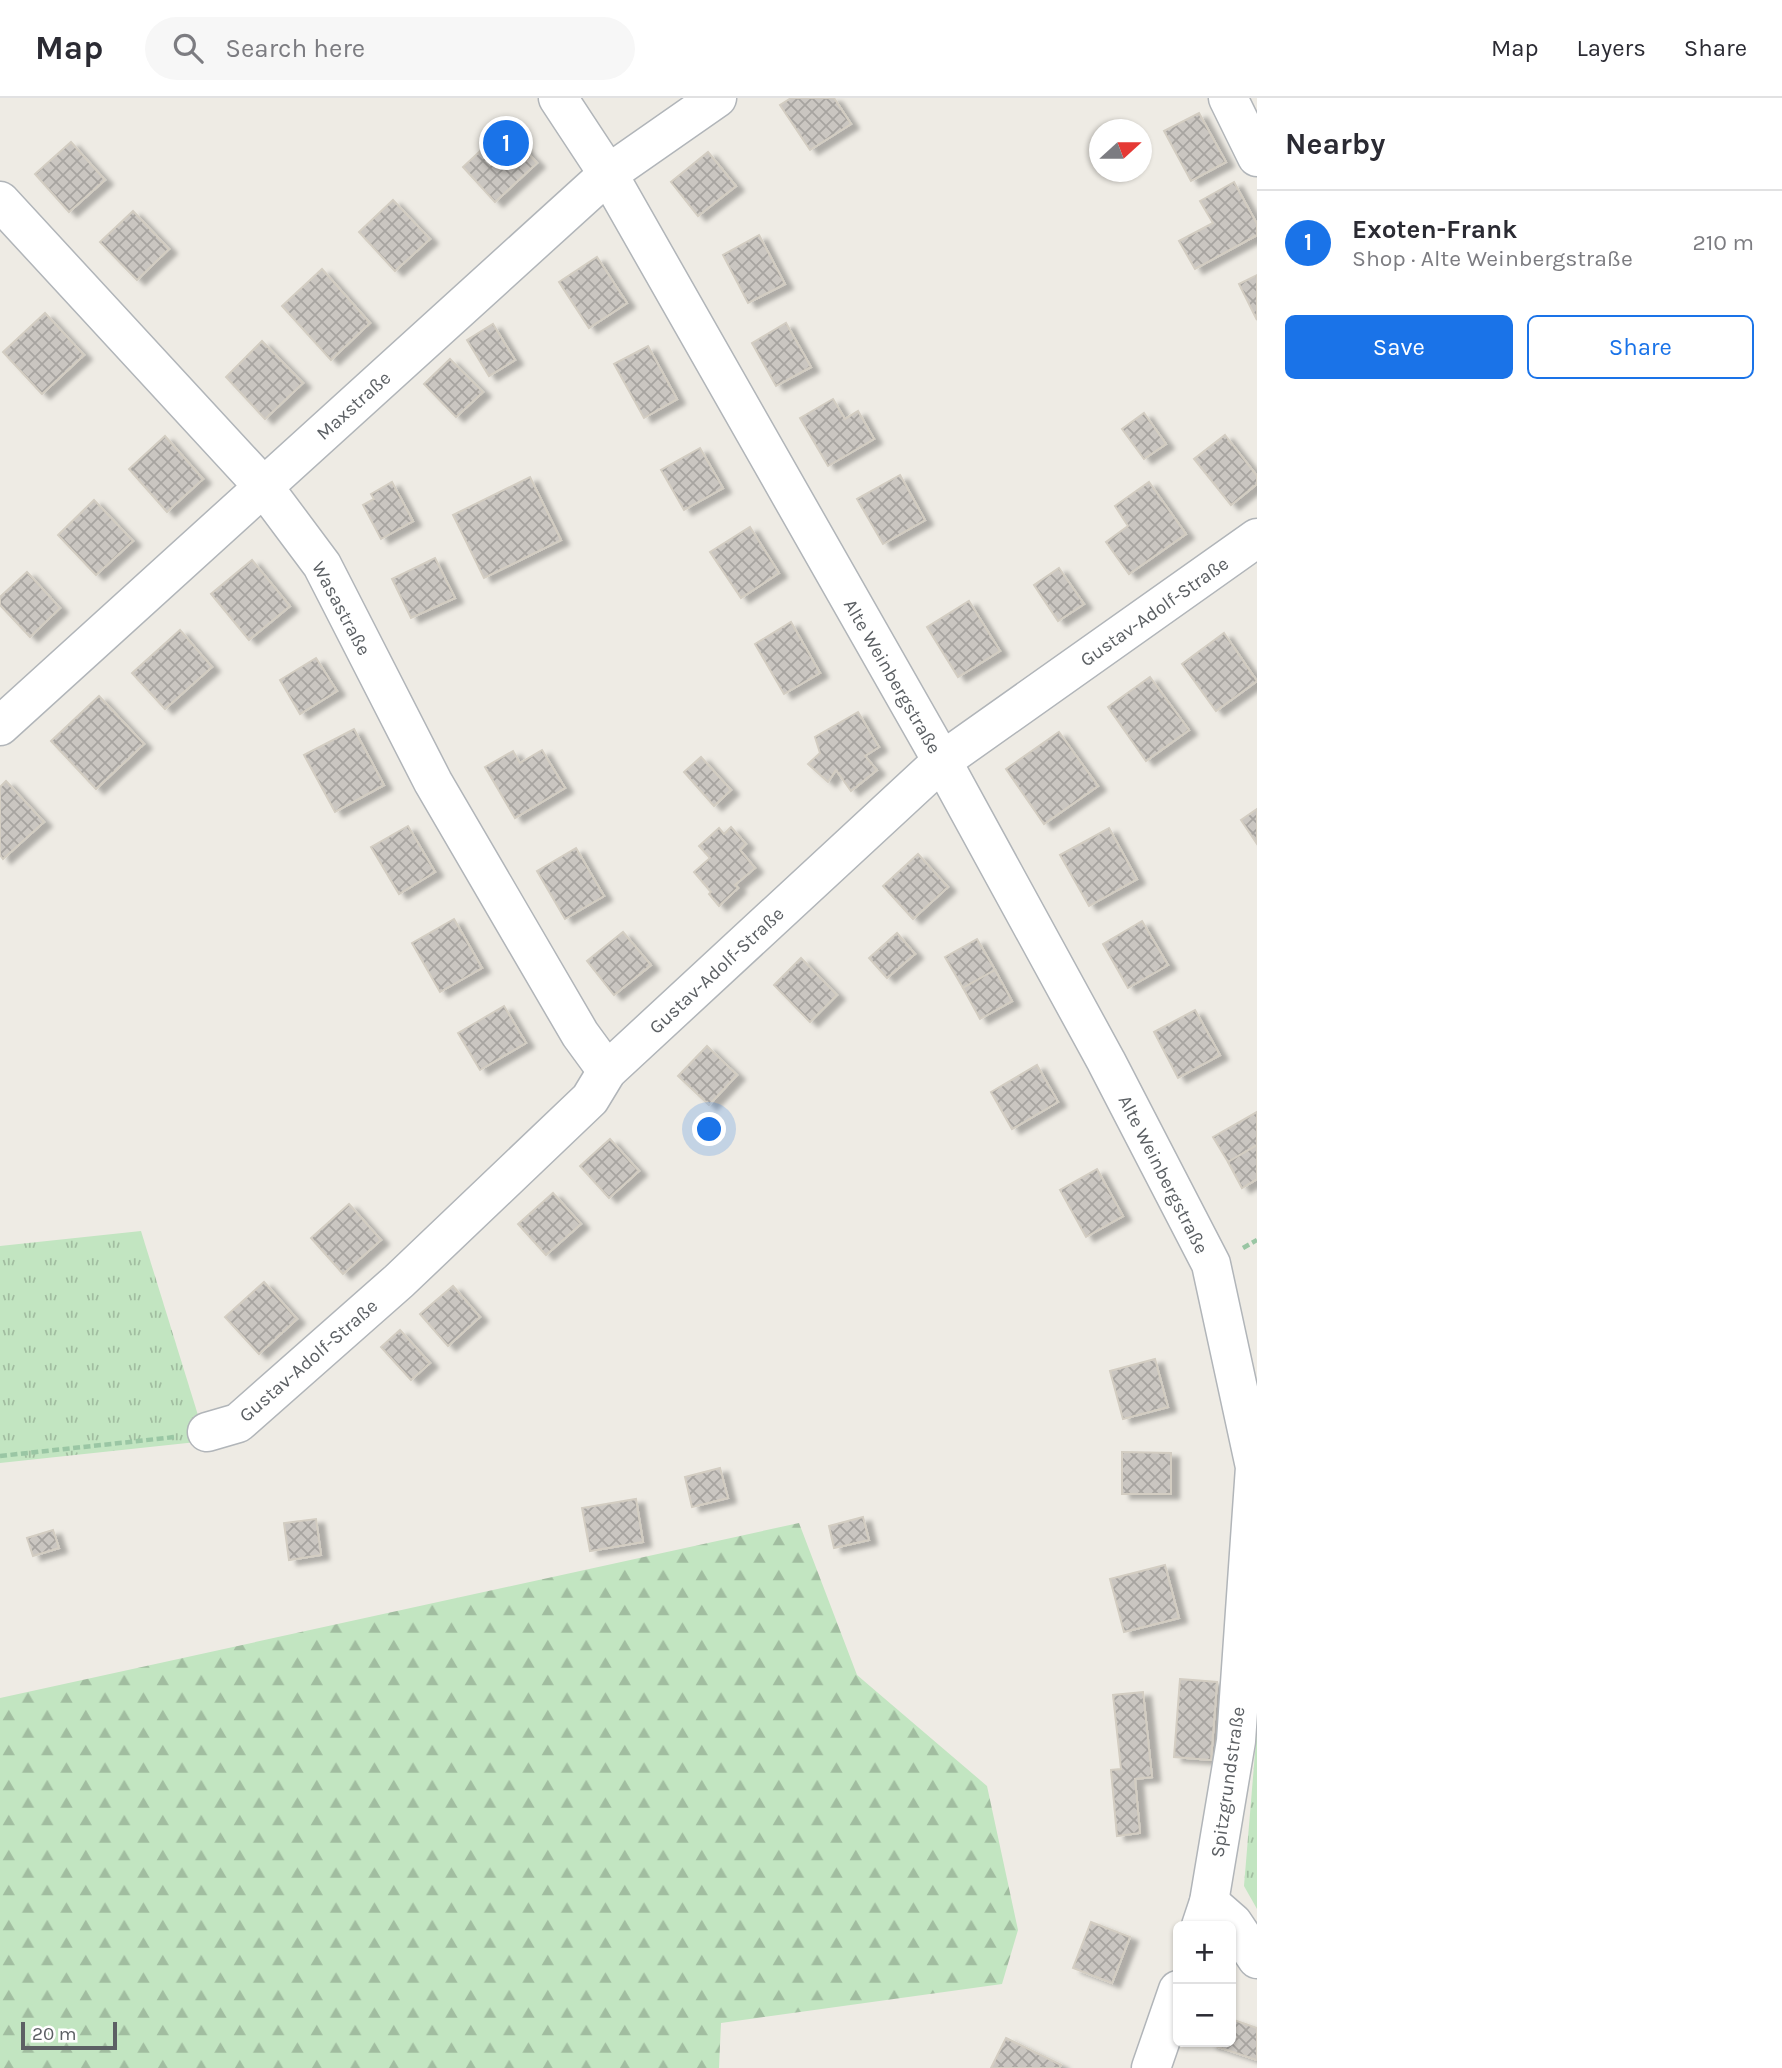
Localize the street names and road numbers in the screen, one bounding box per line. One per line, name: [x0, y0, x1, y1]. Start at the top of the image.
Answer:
street label: Maxstraße: [312, 367, 395, 445]
street label: Gustav-Adolf-Straße: [1076, 552, 1233, 671]
street label: Wasastraße: [307, 558, 375, 659]
street label: Alte Weinbergstraße: [839, 595, 945, 758]
street label: Gustav-Adolf-Straße: [645, 903, 788, 1039]
street label: Alte Weinbergstraße: [1114, 1091, 1213, 1257]
street label: Gustav-Adolf-Straße: [235, 1295, 382, 1427]
street label: Spitzgrundstraße: [1207, 1705, 1249, 1859]

